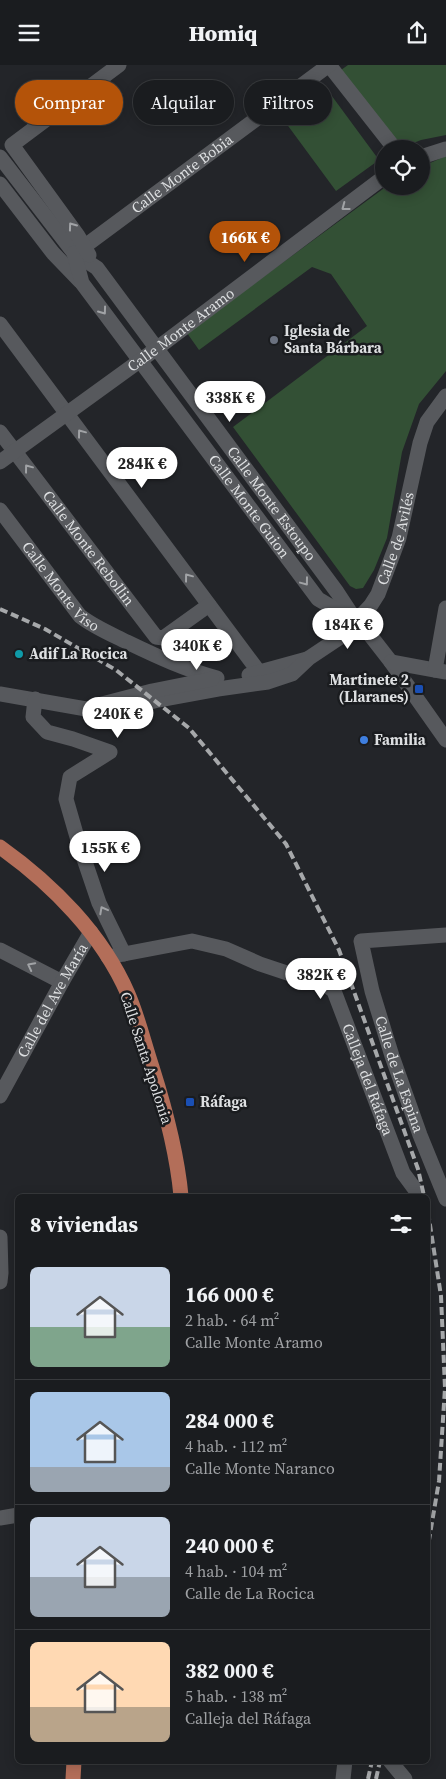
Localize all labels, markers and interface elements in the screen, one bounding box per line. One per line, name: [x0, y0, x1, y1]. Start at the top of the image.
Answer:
text: Homiq: [189, 18, 257, 48]
icon: menu: [15, 19, 43, 47]
icon: share: [403, 19, 431, 47]
chip: Comprar: [15, 80, 123, 125]
chip: Alquilar: [133, 80, 234, 125]
chip: Filtros: [244, 80, 332, 125]
street label: Calle Monte Bobia: [127, 128, 237, 218]
map controls: [375, 140, 430, 195]
button: locate: [375, 140, 430, 195]
one-way arrow: [342, 201, 351, 209]
pin: 166K €: [204, 221, 286, 263]
one-way arrow: [69, 223, 77, 232]
text: 166K €: [220, 226, 270, 248]
street label: Calle Monte Aramo: [123, 282, 239, 377]
one-way arrow: [97, 305, 106, 315]
place label: Iglesia de Santa Bárbara: [284, 320, 383, 358]
marker: Iglesia de Santa Bárbara: [268, 334, 280, 346]
pin: 338K €: [189, 381, 271, 423]
text: 338K €: [205, 386, 255, 408]
one-way arrow: [78, 430, 86, 439]
street label: Calle Monte Estoupo: [223, 442, 321, 565]
pin: 284K €: [101, 447, 183, 489]
street label: Calle Monte Guion: [204, 450, 295, 562]
text: 284K €: [117, 452, 167, 474]
one-way arrow: [25, 464, 34, 474]
street label: Calle Monte Rebollin: [38, 486, 140, 610]
street label: Calle de Avilés: [371, 490, 419, 588]
street label: Calle Monte Viso: [17, 537, 103, 636]
one-way arrow: [185, 573, 194, 583]
one-way arrow: [299, 576, 308, 586]
pin: 184K €: [307, 607, 389, 650]
text: 184K €: [323, 613, 373, 635]
pin: 340K €: [156, 629, 238, 671]
text: 340K €: [172, 634, 222, 656]
place label: Adif La Rocica: [29, 643, 129, 664]
marker: Adif La Rocica: [13, 648, 25, 660]
place label: Martinete 2 (Llaranes): [329, 669, 409, 707]
marker: Martinete 2 (Llaranes): [413, 683, 425, 695]
pin: 240K €: [77, 697, 159, 739]
text: 240K €: [93, 702, 143, 724]
place label: Familia: [374, 729, 427, 750]
marker: Familia: [358, 734, 370, 746]
pin: 155K €: [64, 831, 146, 873]
text: 155K €: [80, 836, 130, 858]
one-way arrow: [99, 907, 109, 916]
street label: Calle del Ave María: [12, 939, 93, 1061]
pin: 382K €: [280, 957, 362, 1000]
one-way arrow: [27, 962, 36, 972]
text: 382K €: [296, 963, 346, 985]
street label: Calle Santa Apolonia: [115, 989, 178, 1127]
street label: Calle de La Espina: [370, 1013, 429, 1136]
street label: Calleja del Ráfaga: [337, 1020, 399, 1139]
place label: Ráfaga: [200, 1091, 248, 1112]
marker: Ráfaga: [184, 1096, 196, 1108]
text: 8 viviendas: [30, 1210, 138, 1239]
icon: filters: [387, 1210, 415, 1238]
text: 166 000 €: [185, 1280, 274, 1309]
icon: home: [70, 1287, 130, 1347]
text: 2 hab. · 64 m²: [185, 1309, 279, 1331]
text: Calle Monte Aramo: [185, 1331, 323, 1353]
text: 284 000 €: [185, 1406, 274, 1435]
icon: home: [70, 1412, 130, 1472]
text: 4 hab. · 112 m²: [185, 1435, 287, 1457]
text: Calle Monte Naranco: [185, 1457, 335, 1479]
text: 240 000 €: [185, 1531, 274, 1560]
icon: home: [70, 1537, 130, 1597]
text: 4 hab. · 104 m²: [185, 1560, 287, 1582]
text: Calle de La Rocica: [185, 1582, 315, 1604]
text: 382 000 €: [185, 1656, 274, 1685]
icon: home: [70, 1662, 130, 1722]
text: 5 hab. · 138 m²: [185, 1685, 287, 1707]
text: Calleja del Ráfaga: [185, 1707, 311, 1729]

